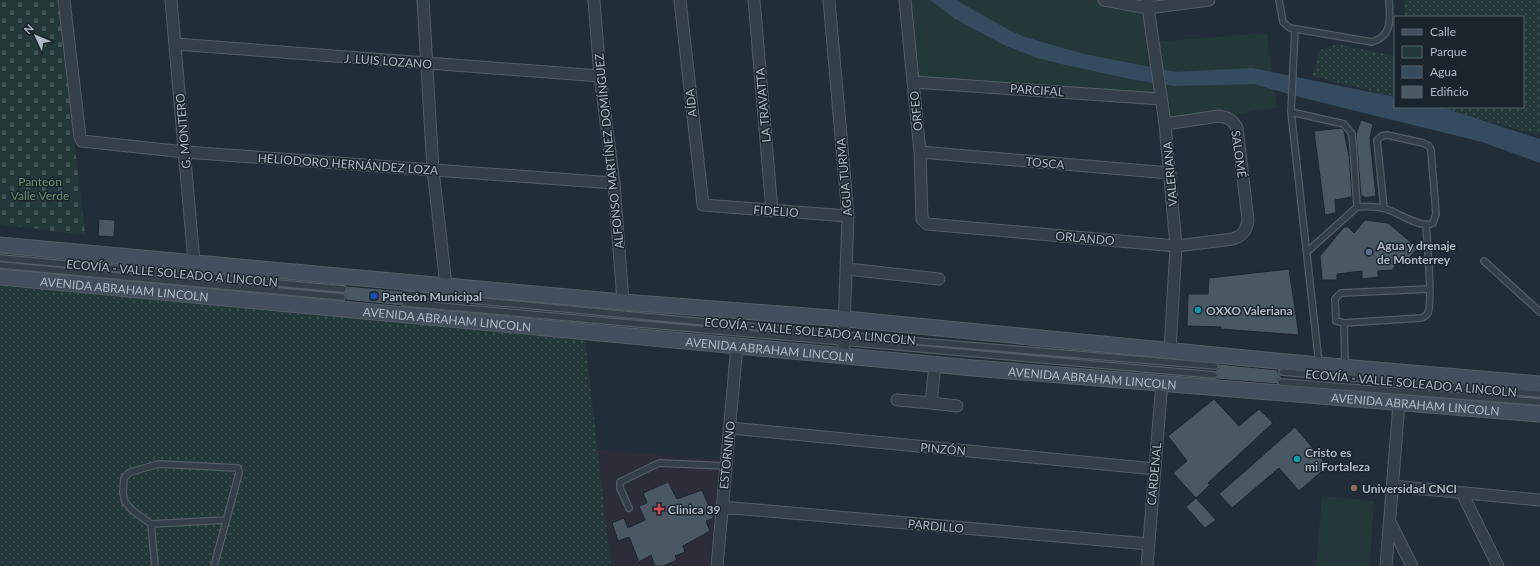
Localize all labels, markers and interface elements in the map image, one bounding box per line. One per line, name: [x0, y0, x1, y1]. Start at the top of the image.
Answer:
north arrow: [16, 16, 56, 56]
legend: [1394, 16, 1524, 108]
text: N: [21, 21, 36, 36]
text: Calle: [1430, 24, 1456, 39]
text: Parque: [1430, 44, 1467, 59]
street label: J. LUIS LOZANO: [344, 50, 433, 72]
street label: ALFONSO MARTÍNEZ DOMÍNGUEZ: [591, 53, 627, 249]
text: Agua: [1430, 64, 1457, 79]
street label: LA TRAVATTA: [752, 66, 774, 143]
street label: PARCIFAL: [1010, 81, 1064, 99]
text: Edificio: [1430, 84, 1469, 99]
street label: AÍDA: [682, 87, 700, 118]
street label: ORFEO: [906, 90, 926, 132]
street label: G. MONTERO: [172, 92, 194, 169]
street label: SALOMÉ: [1228, 129, 1250, 179]
street label: AGUA TURMA: [833, 136, 855, 217]
street label: VALERIANA: [1160, 140, 1180, 207]
street label: HELIODORO HERNÁNDEZ LOZA: [257, 150, 440, 178]
street label: TOSCA: [1025, 154, 1066, 172]
park label: Panteón Valle Verde: [11, 174, 69, 203]
street label: FIDELIO: [753, 202, 800, 220]
street label: ORLANDO: [1055, 228, 1116, 248]
place label: Agua y drenaje de Monterrey: [1376, 238, 1457, 267]
marker: Agua y drenaje de Monterrey: [1364, 247, 1374, 257]
street label: ECOVÍA - VALLE SOLEADO A LINCOLN: [66, 256, 278, 290]
street label: AVENIDA ABRAHAM LINCOLN: [40, 273, 209, 304]
place label: Panteón Municipal: [382, 289, 482, 304]
marker: Panteón Municipal: [369, 291, 379, 301]
street label: AVENIDA ABRAHAM LINCOLN: [362, 303, 532, 334]
place label: OXXO Valeriana: [1206, 303, 1293, 318]
marker: OXXO Valeriana: [1193, 305, 1203, 315]
street label: ECOVÍA - VALLE SOLEADO A LINCOLN: [704, 314, 916, 348]
street label: AVENIDA ABRAHAM LINCOLN: [685, 334, 854, 364]
street label: AVENIDA ABRAHAM LINCOLN: [1008, 363, 1177, 392]
street label: ECOVÍA - VALLE SOLEADO A LINCOLN: [1305, 366, 1517, 400]
street label: AVENIDA ABRAHAM LINCOLN: [1330, 390, 1500, 418]
street label: ESTORNINO: [716, 420, 738, 490]
street label: PINZÓN: [920, 440, 966, 458]
street label: CARDENAL: [1144, 442, 1164, 506]
place label: Cristo es mi Fortaleza: [1305, 445, 1370, 474]
marker: Cristo es mi Fortaleza: [1292, 454, 1302, 464]
place label: Universidad CNCI: [1362, 481, 1457, 496]
marker: Universidad CNCI: [1349, 483, 1359, 493]
place label: Clinica 39: [668, 502, 721, 517]
marker: Clinica 39: [653, 503, 665, 515]
street label: PARDILLO: [907, 516, 965, 536]

